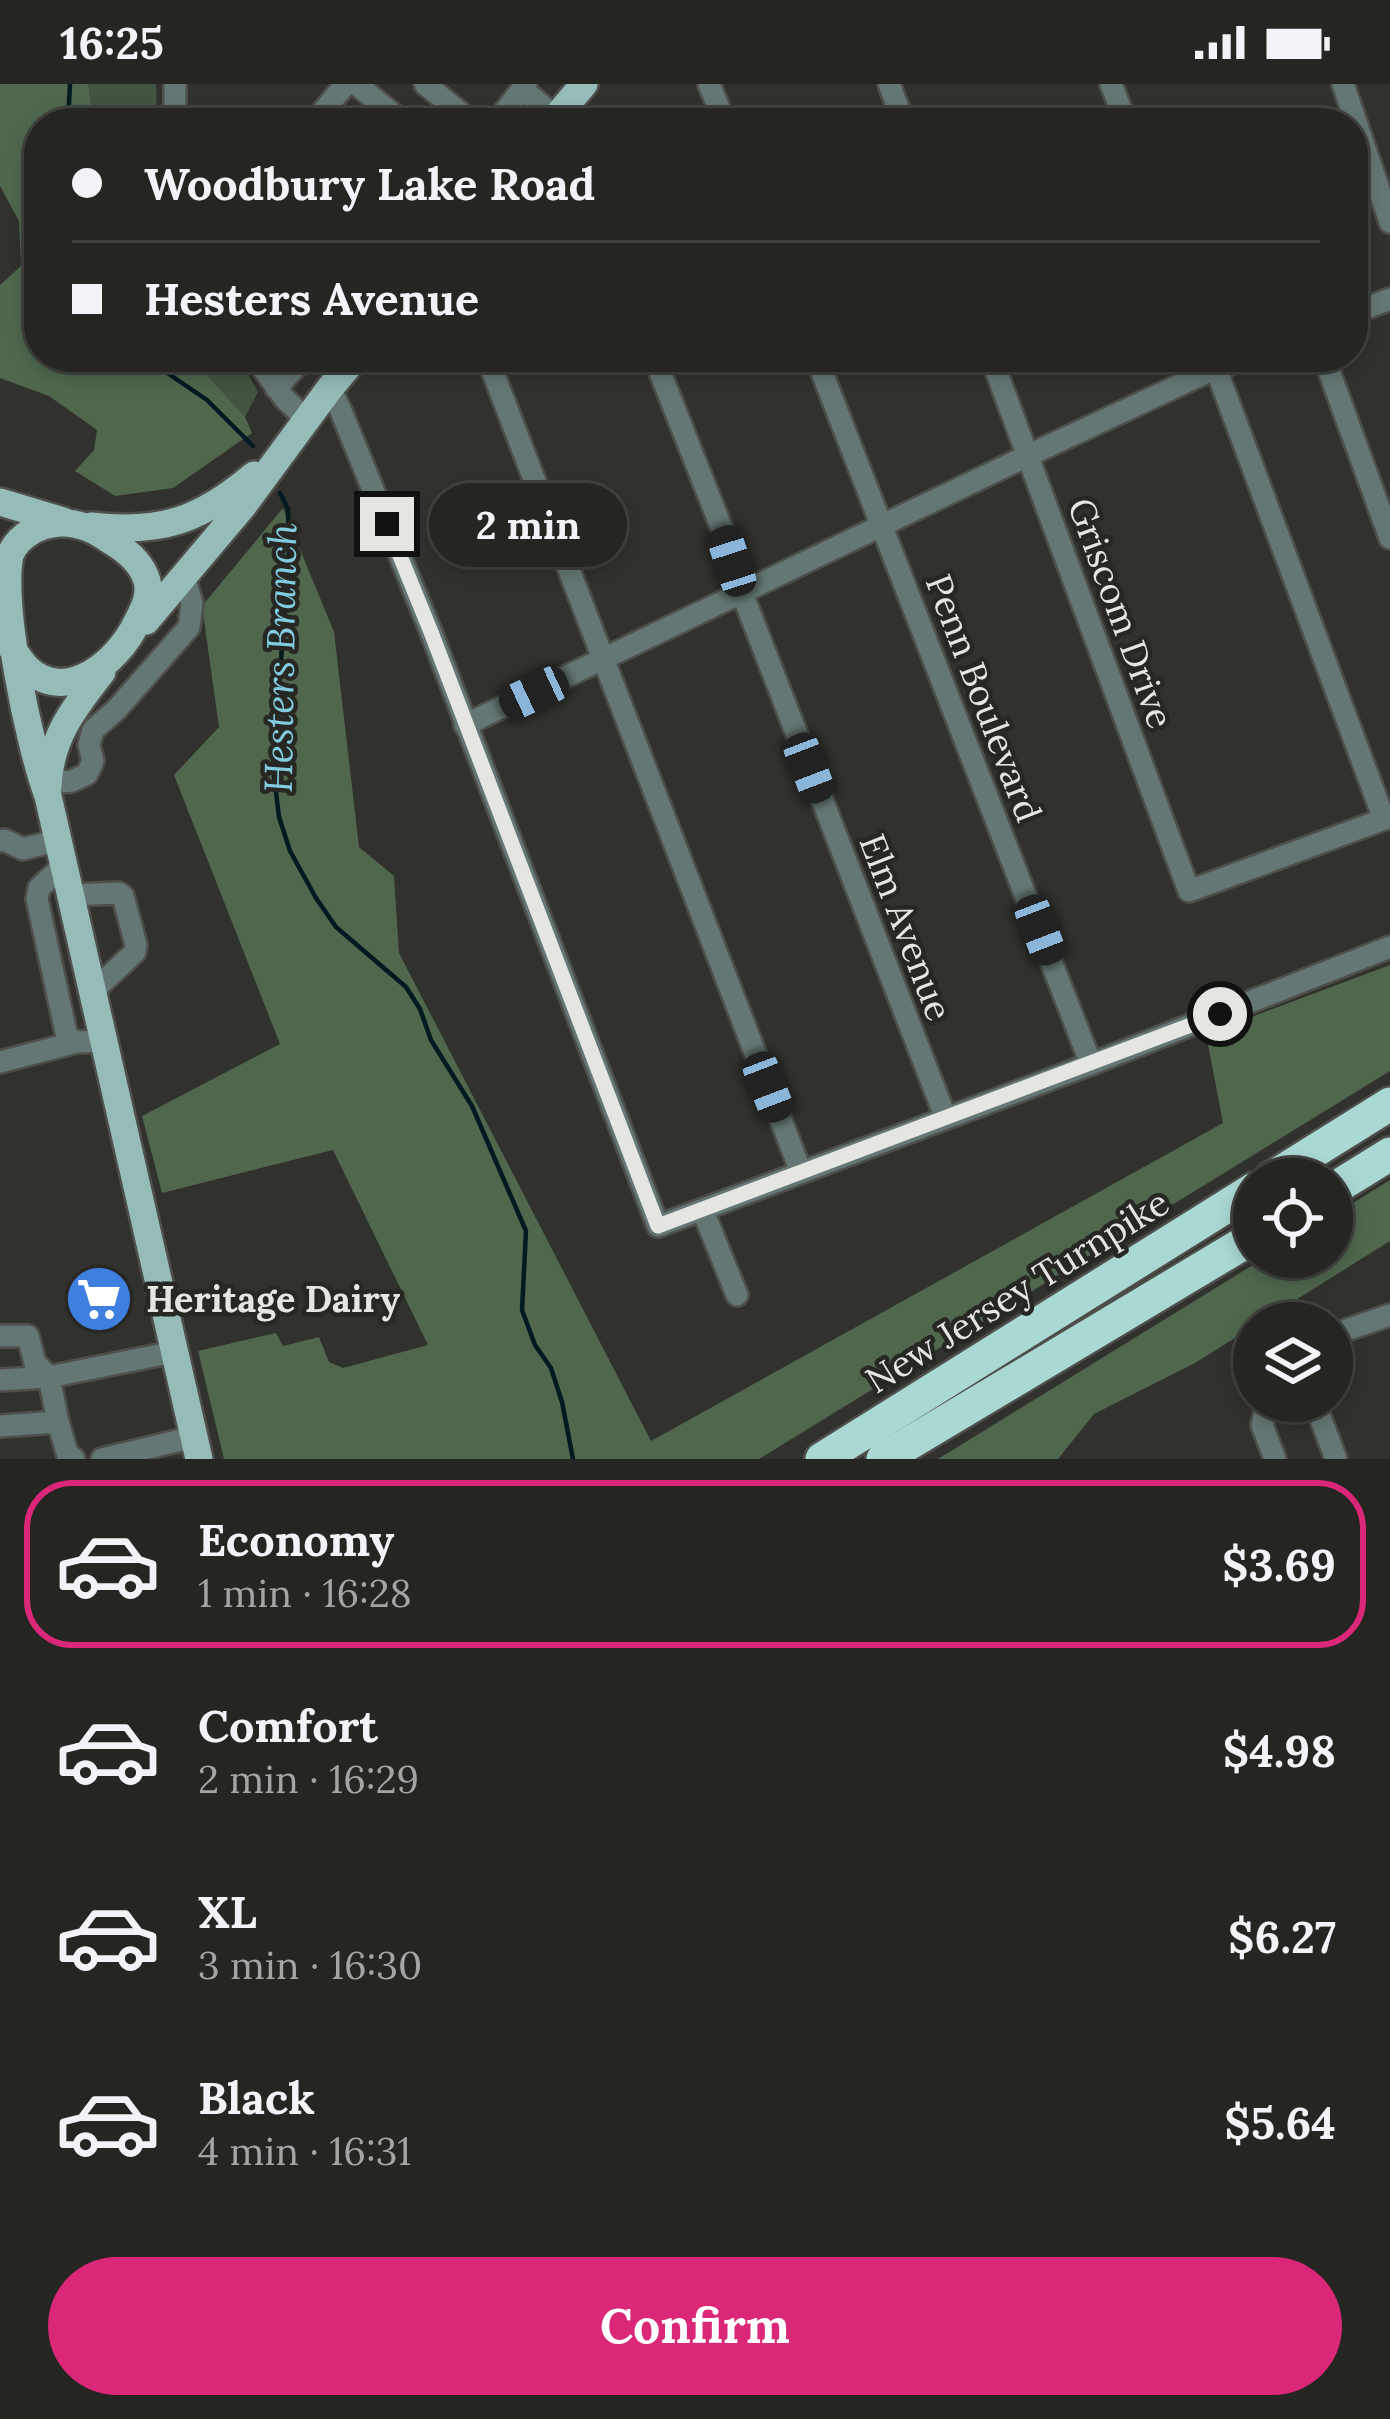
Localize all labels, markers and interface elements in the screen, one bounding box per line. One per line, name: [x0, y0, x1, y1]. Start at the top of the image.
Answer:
text: 16:25: [60, 14, 164, 71]
text: Woodbury Lake Road: [144, 155, 595, 212]
text: Hesters Avenue: [144, 270, 479, 327]
callout: 2 min: [429, 482, 627, 566]
street label: Griscom Drive: [1058, 492, 1184, 734]
route end: [360, 497, 414, 551]
text: 2 min: [476, 500, 580, 550]
car: [704, 521, 760, 601]
water label: Hesters Branch: [253, 523, 307, 793]
street label: Penn Boulevard: [916, 568, 1052, 828]
car: [494, 661, 574, 725]
car: [779, 728, 839, 808]
street label: Elm Avenue: [849, 827, 963, 1027]
car: [1010, 890, 1070, 970]
route start: [1193, 987, 1247, 1041]
car: [738, 1047, 798, 1127]
map controls: [1233, 1158, 1353, 1422]
button: locate: [1233, 1158, 1353, 1278]
street label: New Jersey Turnpike: [857, 1179, 1177, 1403]
supermarket icon: Heritage Dairy: [64, 1264, 134, 1334]
place label: Heritage Dairy: [146, 1276, 400, 1322]
button: layers: [1233, 1302, 1353, 1422]
icon: car: [54, 1510, 162, 1618]
text: Economy: [198, 1511, 394, 1568]
text: $3.69: [1222, 1536, 1336, 1593]
text: 1 min · 16:28: [198, 1568, 412, 1618]
icon: car: [54, 1696, 162, 1804]
text: Comfort: [198, 1697, 378, 1754]
text: $4.98: [1223, 1722, 1336, 1779]
text: 2 min · 16:29: [198, 1754, 419, 1804]
icon: car: [54, 1882, 162, 1990]
text: XL: [198, 1883, 257, 1940]
text: $6.27: [1228, 1908, 1336, 1965]
text: 3 min · 16:30: [198, 1940, 422, 1990]
icon: car: [54, 2068, 162, 2176]
text: Black: [198, 2069, 315, 2126]
text: $5.64: [1224, 2094, 1336, 2151]
text: 4 min · 16:31: [198, 2126, 412, 2176]
button: Confirm: [48, 2257, 1342, 2395]

